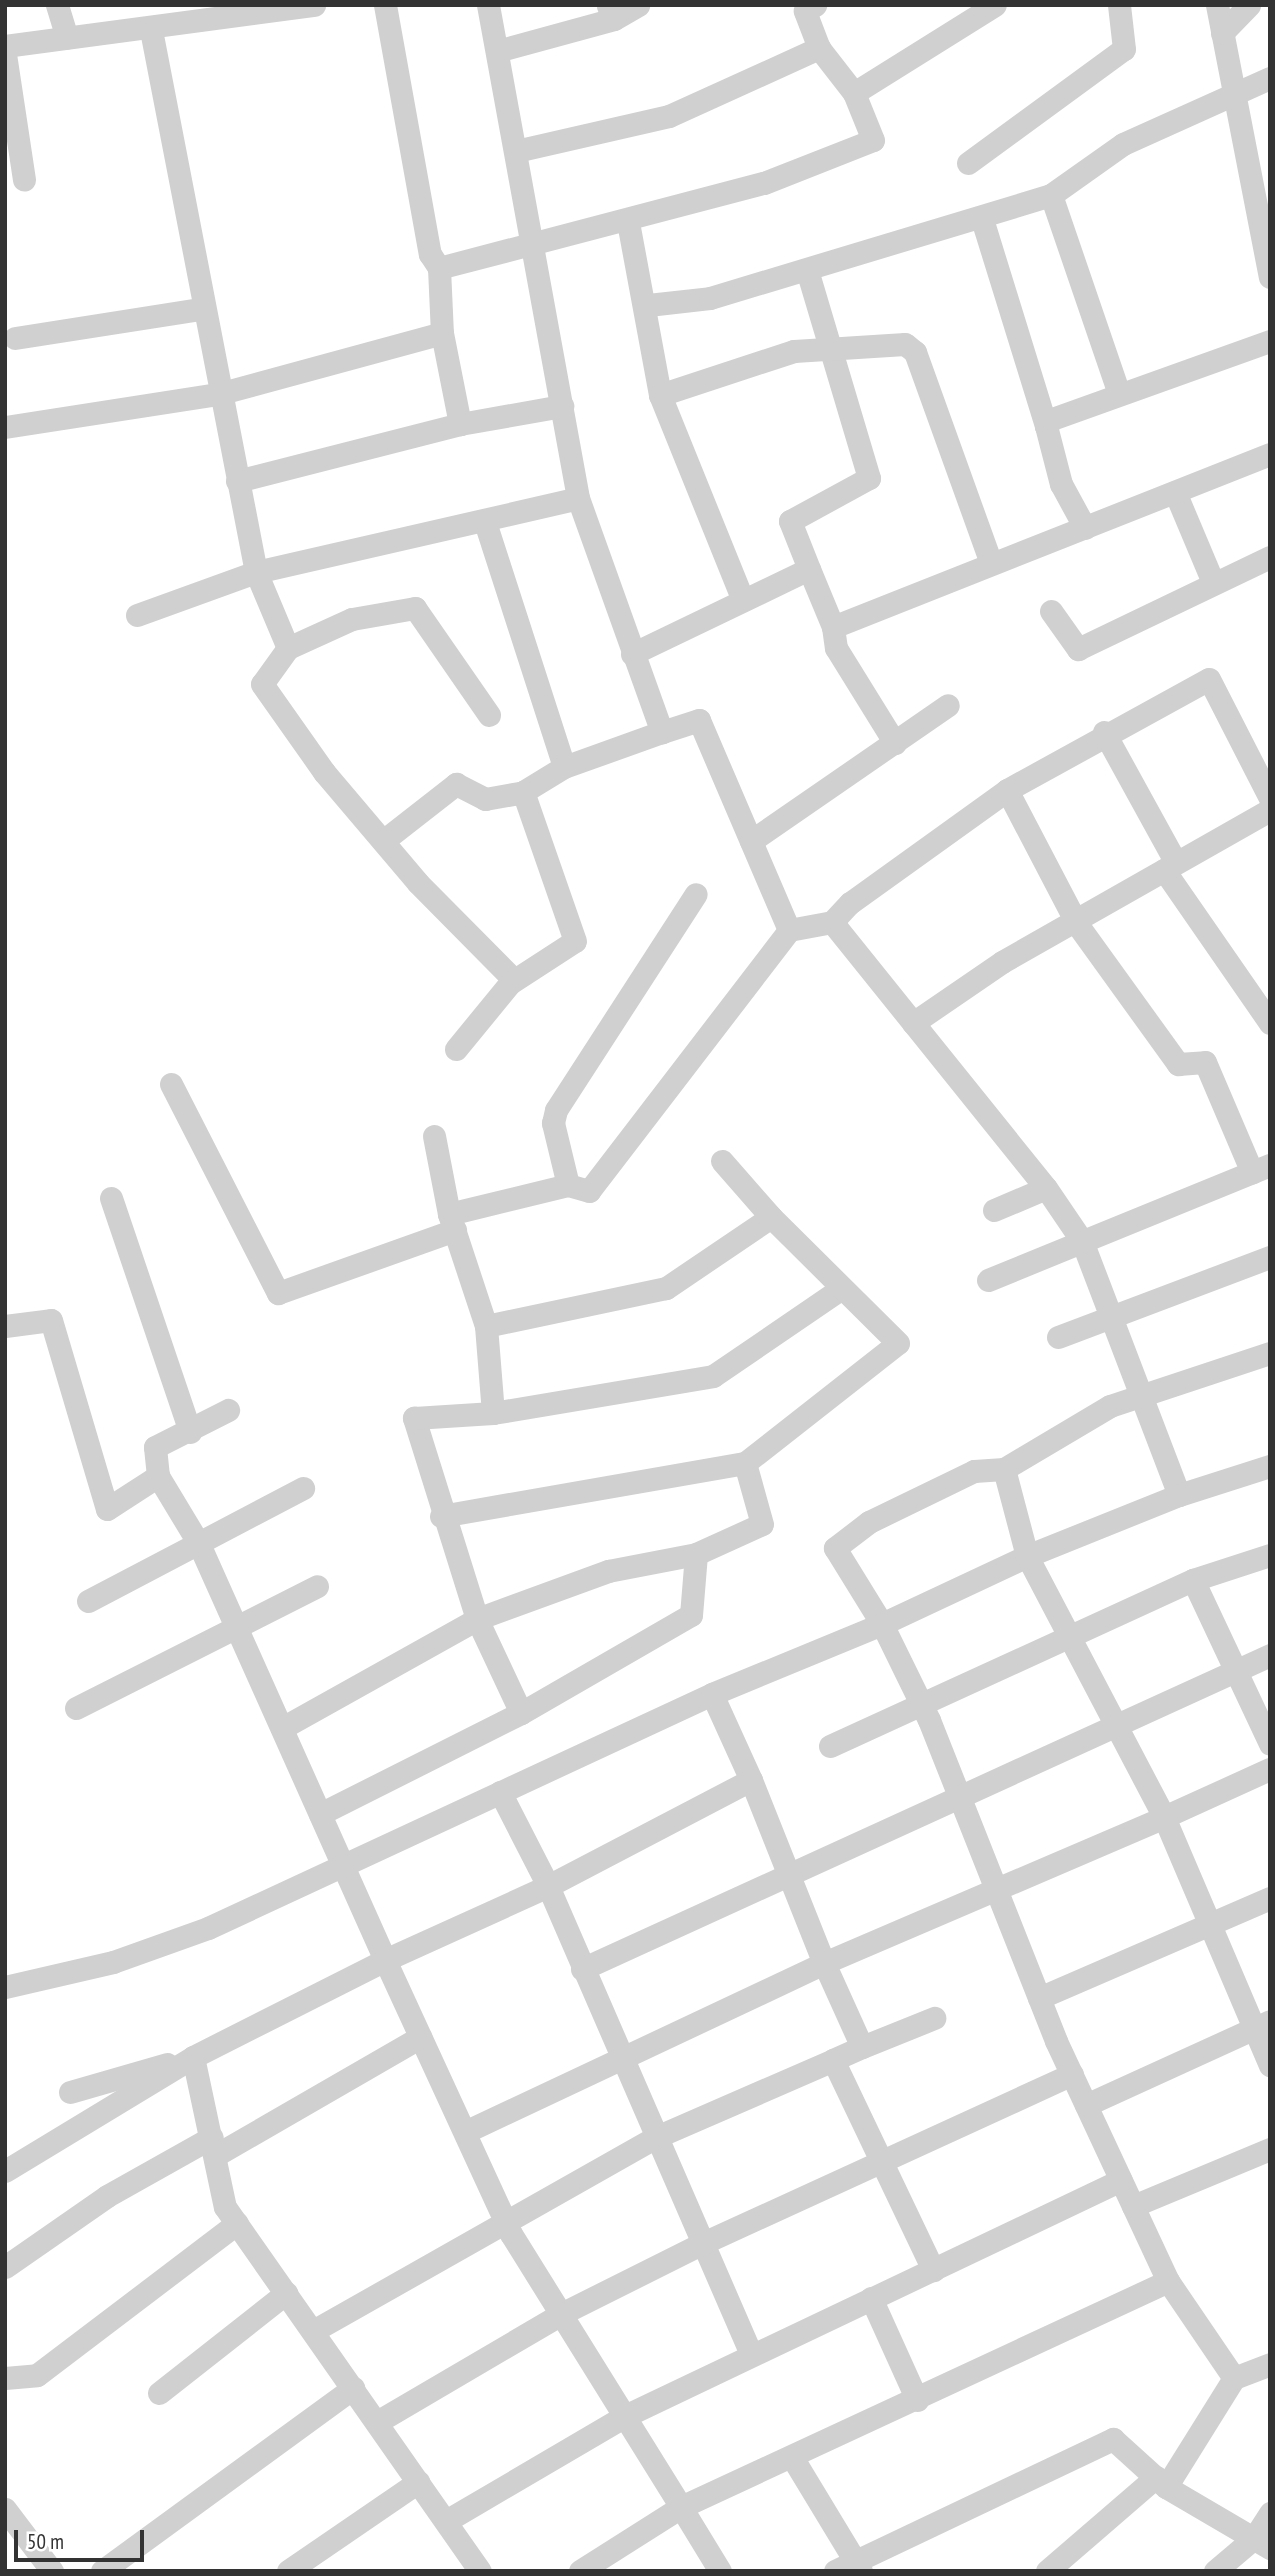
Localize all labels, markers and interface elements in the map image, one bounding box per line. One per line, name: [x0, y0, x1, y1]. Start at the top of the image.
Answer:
scale bar: [18, 2516, 147, 2560]
text: 50 m: [27, 2528, 64, 2555]

